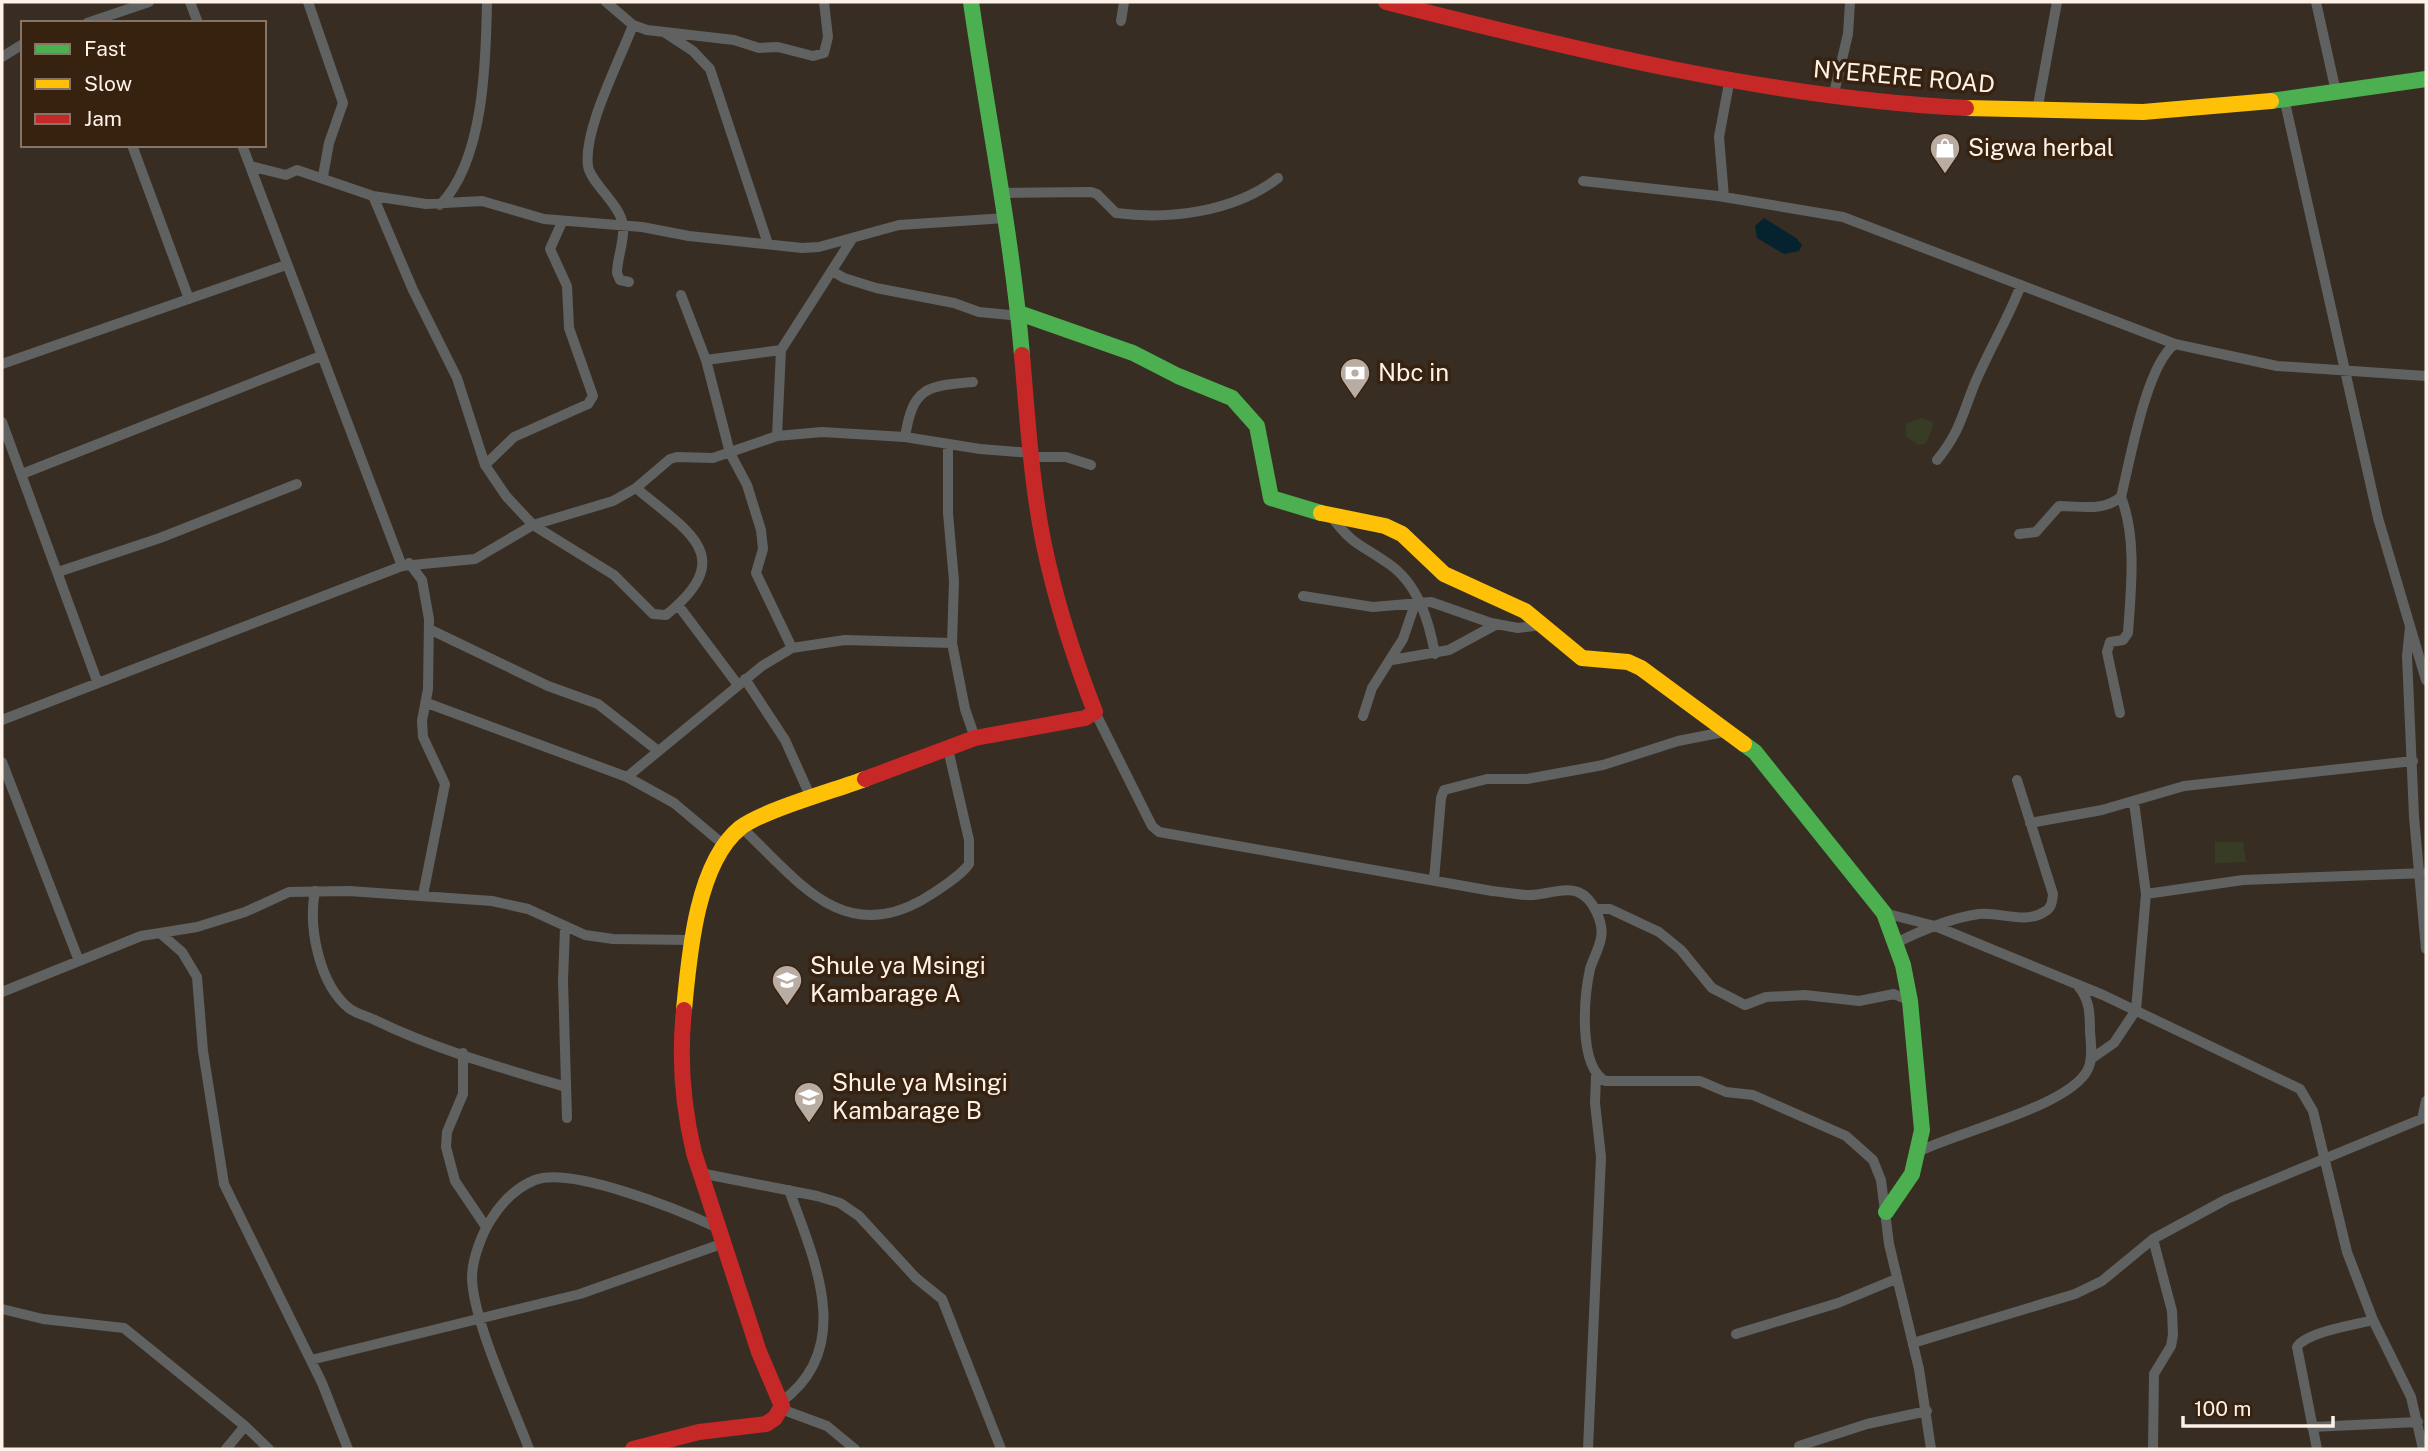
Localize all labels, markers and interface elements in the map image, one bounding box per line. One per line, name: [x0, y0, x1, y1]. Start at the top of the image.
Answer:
legend: [21, 21, 266, 147]
text: Fast: [84, 36, 126, 61]
street label: NYERERE ROAD: [1812, 54, 1996, 98]
text: Slow: [84, 71, 132, 96]
text: Jam: [84, 106, 122, 131]
shop icon: Sigwa herbal: [1928, 131, 1962, 175]
place label: Sigwa herbal: [1968, 133, 2114, 161]
bank icon: Nbc in: [1338, 356, 1372, 400]
place label: Nbc in: [1378, 358, 1449, 386]
place label: Shule ya Msingi Kambarage A: [810, 951, 986, 1007]
school or university icon: Shule ya Msingi Kambarage A: [770, 963, 804, 1007]
place label: Shule ya Msingi Kambarage B: [832, 1068, 1008, 1124]
school or university icon: Shule ya Msingi Kambarage B: [792, 1080, 826, 1124]
scale bar: [2183, 1384, 2334, 1428]
text: 100 m: [2194, 1396, 2251, 1421]

